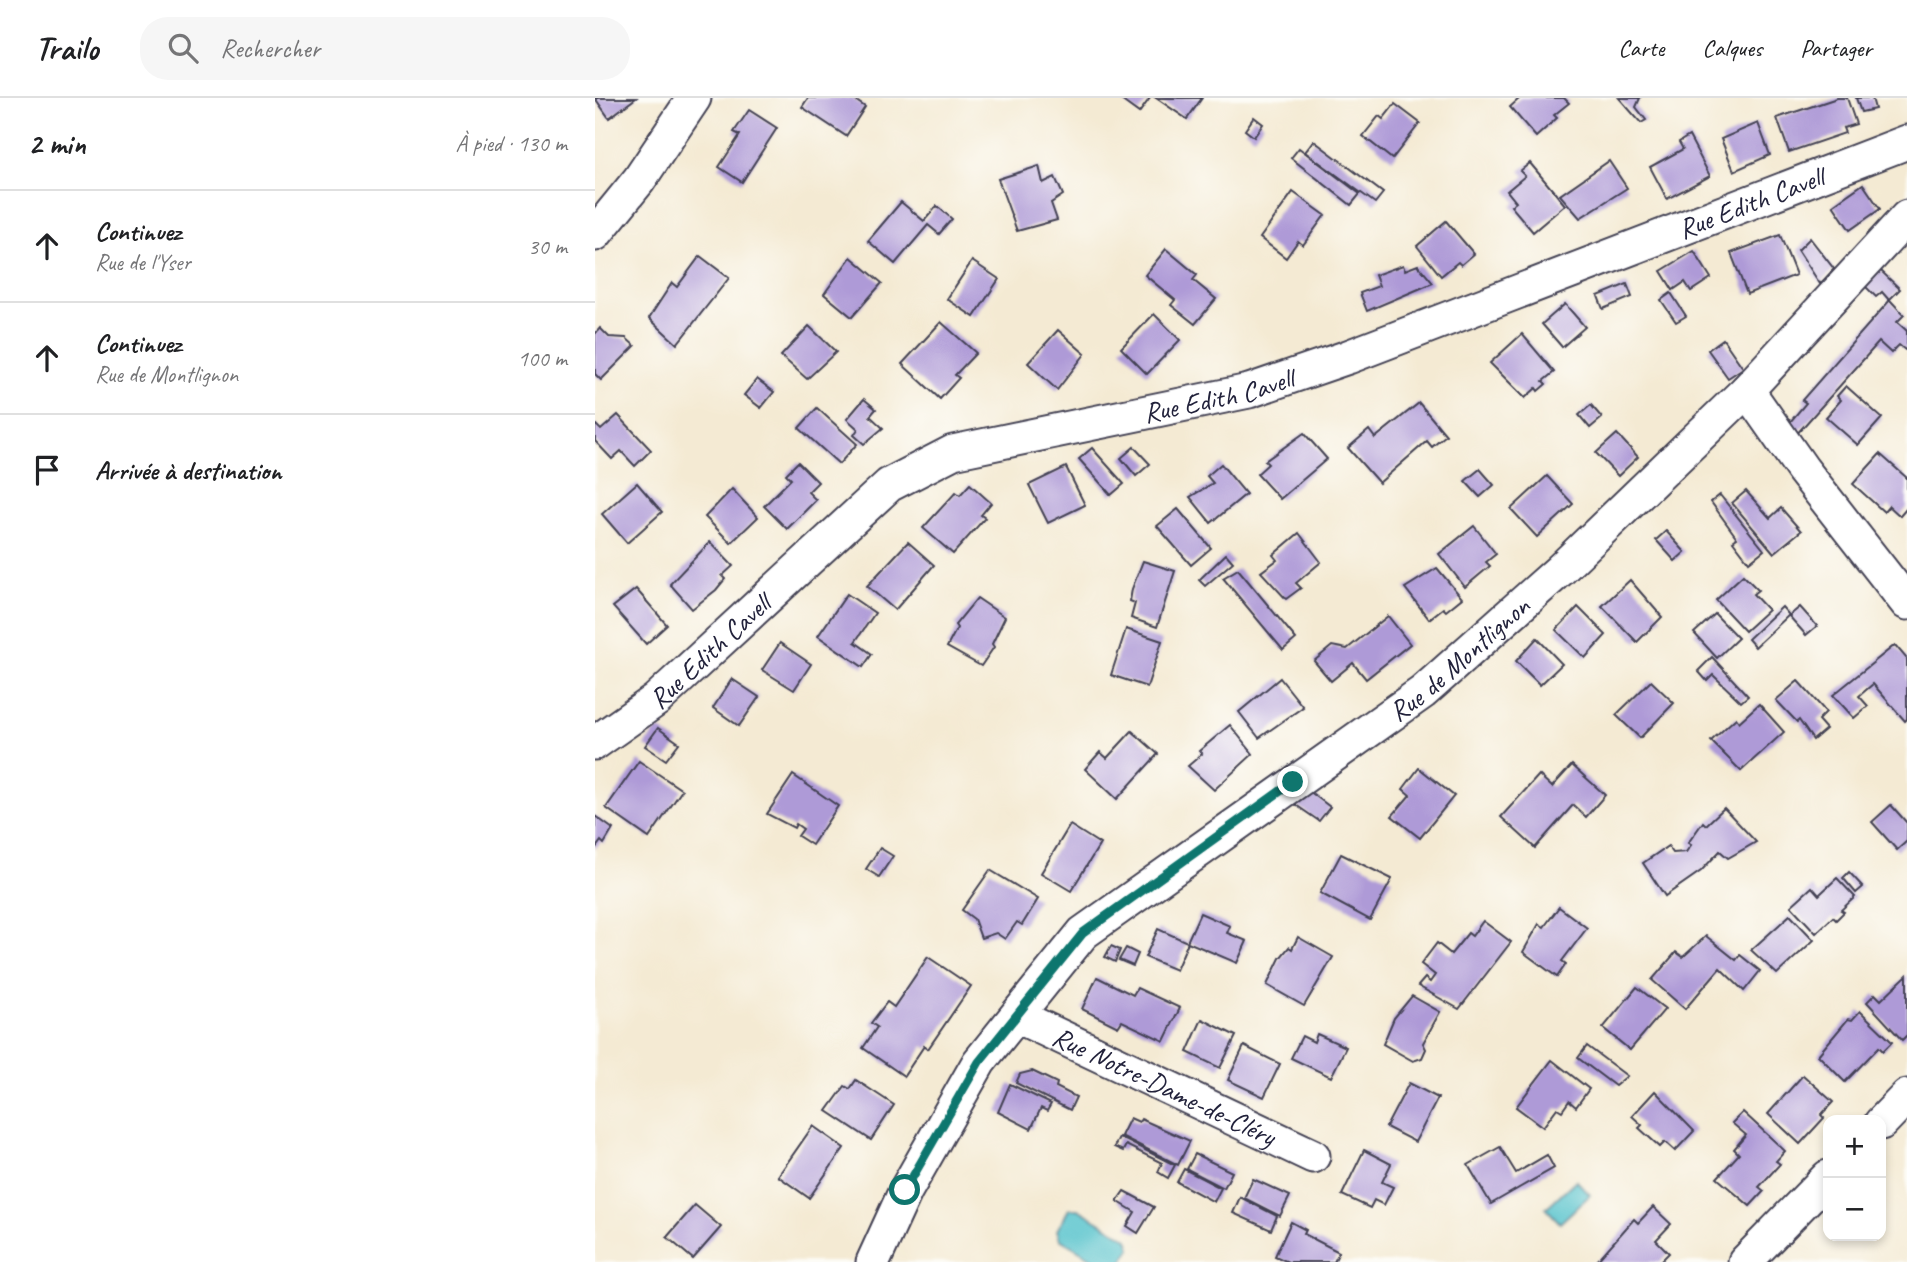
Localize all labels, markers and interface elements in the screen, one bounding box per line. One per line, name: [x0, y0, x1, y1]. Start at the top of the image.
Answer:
search box: [140, 17, 630, 80]
text: Trailo: [35, 27, 98, 69]
icon: search: [164, 29, 202, 67]
text: Rechercher: [220, 32, 320, 65]
text: Carte: [1618, 33, 1664, 63]
text: Calques: [1702, 33, 1762, 63]
text: Partager: [1800, 33, 1872, 63]
text: 2 min: [28, 125, 85, 163]
text: À pied · 130 m: [455, 129, 567, 158]
street label: Rue Edith Cavell: [1673, 156, 1833, 246]
text: Continuez: [95, 215, 181, 248]
icon: ahead: [28, 227, 66, 265]
text: 30 m: [528, 232, 567, 261]
text: Rue de l'Yser: [95, 248, 191, 277]
text: Continuez: [95, 327, 181, 360]
icon: ahead: [28, 339, 66, 377]
text: 100 m: [518, 344, 567, 373]
street label: Rue Edith Cavell: [1140, 358, 1303, 430]
text: Rue de Montlignon: [95, 360, 238, 389]
icon: arrive: [28, 451, 66, 489]
text: Arrivée à destination: [95, 454, 281, 487]
street label: Rue Edith Cavell: [641, 583, 781, 716]
street label: Rue de Montlignon: [1382, 587, 1537, 728]
route end: [1277, 766, 1308, 797]
street label: Rue Notre-Dame-de-Cléry: [1047, 1018, 1284, 1154]
map controls: [1823, 1115, 1886, 1241]
button: +: [1823, 1115, 1886, 1178]
route start: [889, 1174, 920, 1205]
button: −: [1823, 1178, 1886, 1241]

